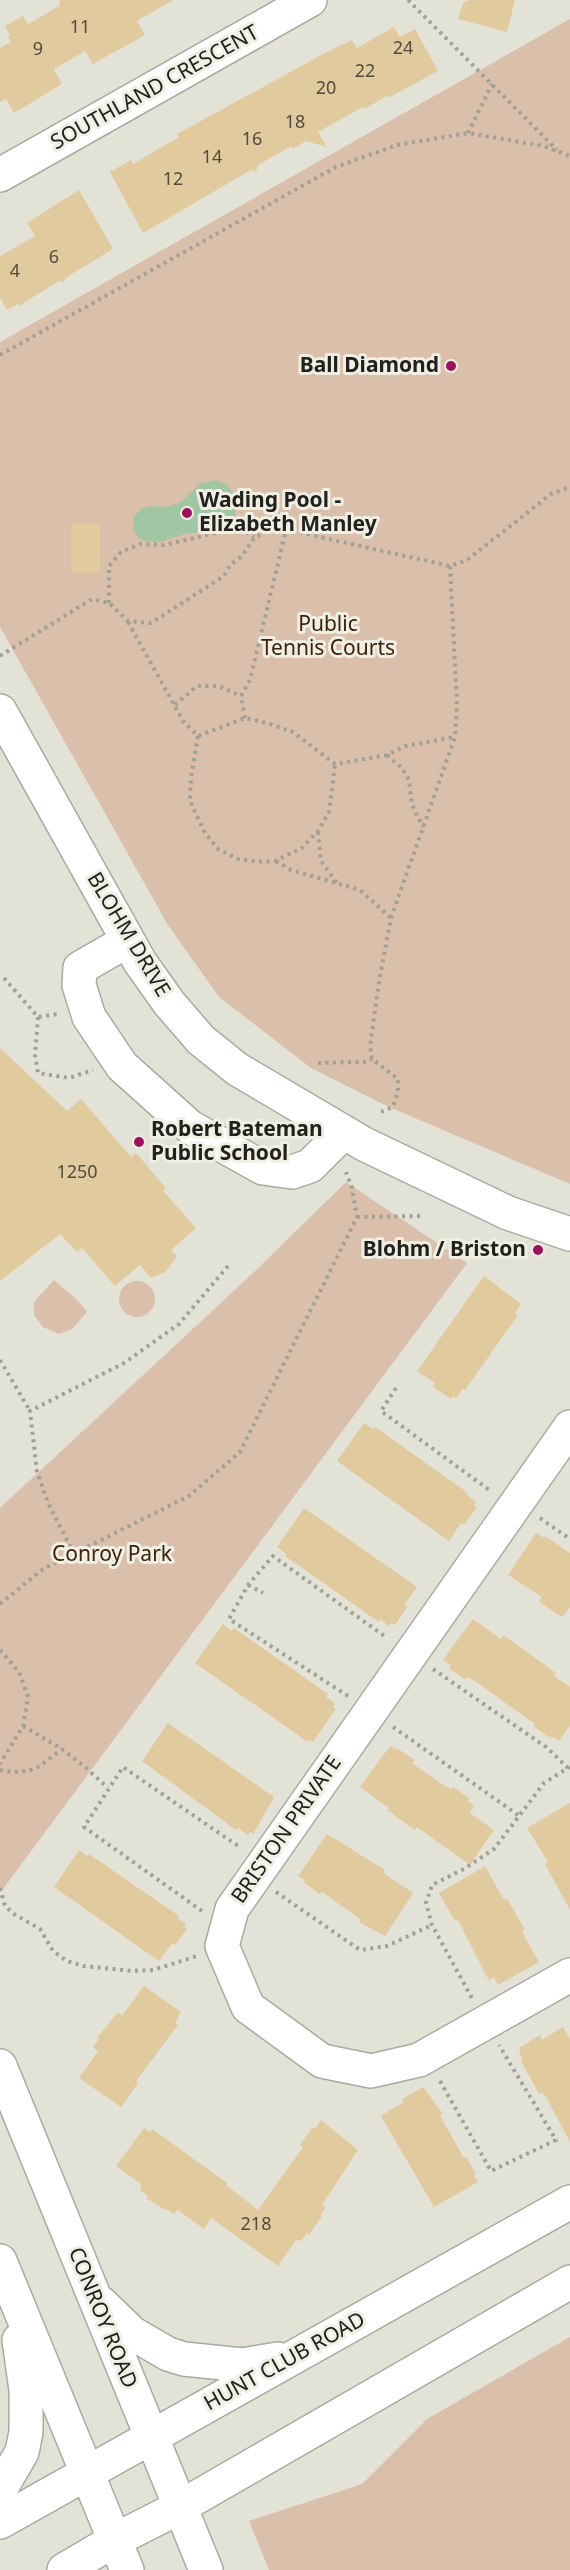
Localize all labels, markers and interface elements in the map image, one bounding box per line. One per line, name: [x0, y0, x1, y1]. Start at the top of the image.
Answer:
house number: 11: [70, 17, 90, 39]
street label: SOUTHLAND CRESCENT: [47, 20, 263, 156]
house number: 24: [393, 38, 413, 60]
house number: 9: [33, 39, 43, 61]
house number: 22: [355, 61, 375, 83]
house number: 20: [316, 78, 336, 100]
house number: 18: [285, 112, 305, 134]
house number: 16: [242, 129, 262, 151]
house number: 14: [202, 147, 222, 169]
house number: 12: [163, 169, 183, 191]
house number: 6: [49, 247, 59, 269]
house number: 4: [10, 261, 20, 283]
place label: Ball Diamond: [300, 353, 439, 379]
marker: Ball Diamond: [444, 359, 458, 373]
place label: Wading Pool - Elizabeth Manley: [199, 488, 377, 538]
marker: Wading Pool - Elizabeth Manley: [180, 506, 194, 520]
park label: Public Tennis Courts: [261, 612, 395, 662]
street label: BLOHM DRIVE: [81, 868, 175, 1002]
place label: Robert Bateman Public School: [151, 1117, 323, 1167]
marker: Robert Bateman Public School: [132, 1135, 146, 1149]
house number: 1250: [56, 1162, 98, 1184]
place label: Blohm / Briston: [363, 1237, 526, 1263]
marker: Blohm / Briston: [531, 1243, 545, 1257]
park label: Conroy Park: [52, 1542, 172, 1568]
street label: BRISTON PRIVATE: [227, 1751, 347, 1909]
house number: 218: [241, 2214, 271, 2236]
street label: CONROY ROAD: [62, 2244, 142, 2392]
street label: HUNT CLUB ROAD: [200, 2307, 370, 2417]

